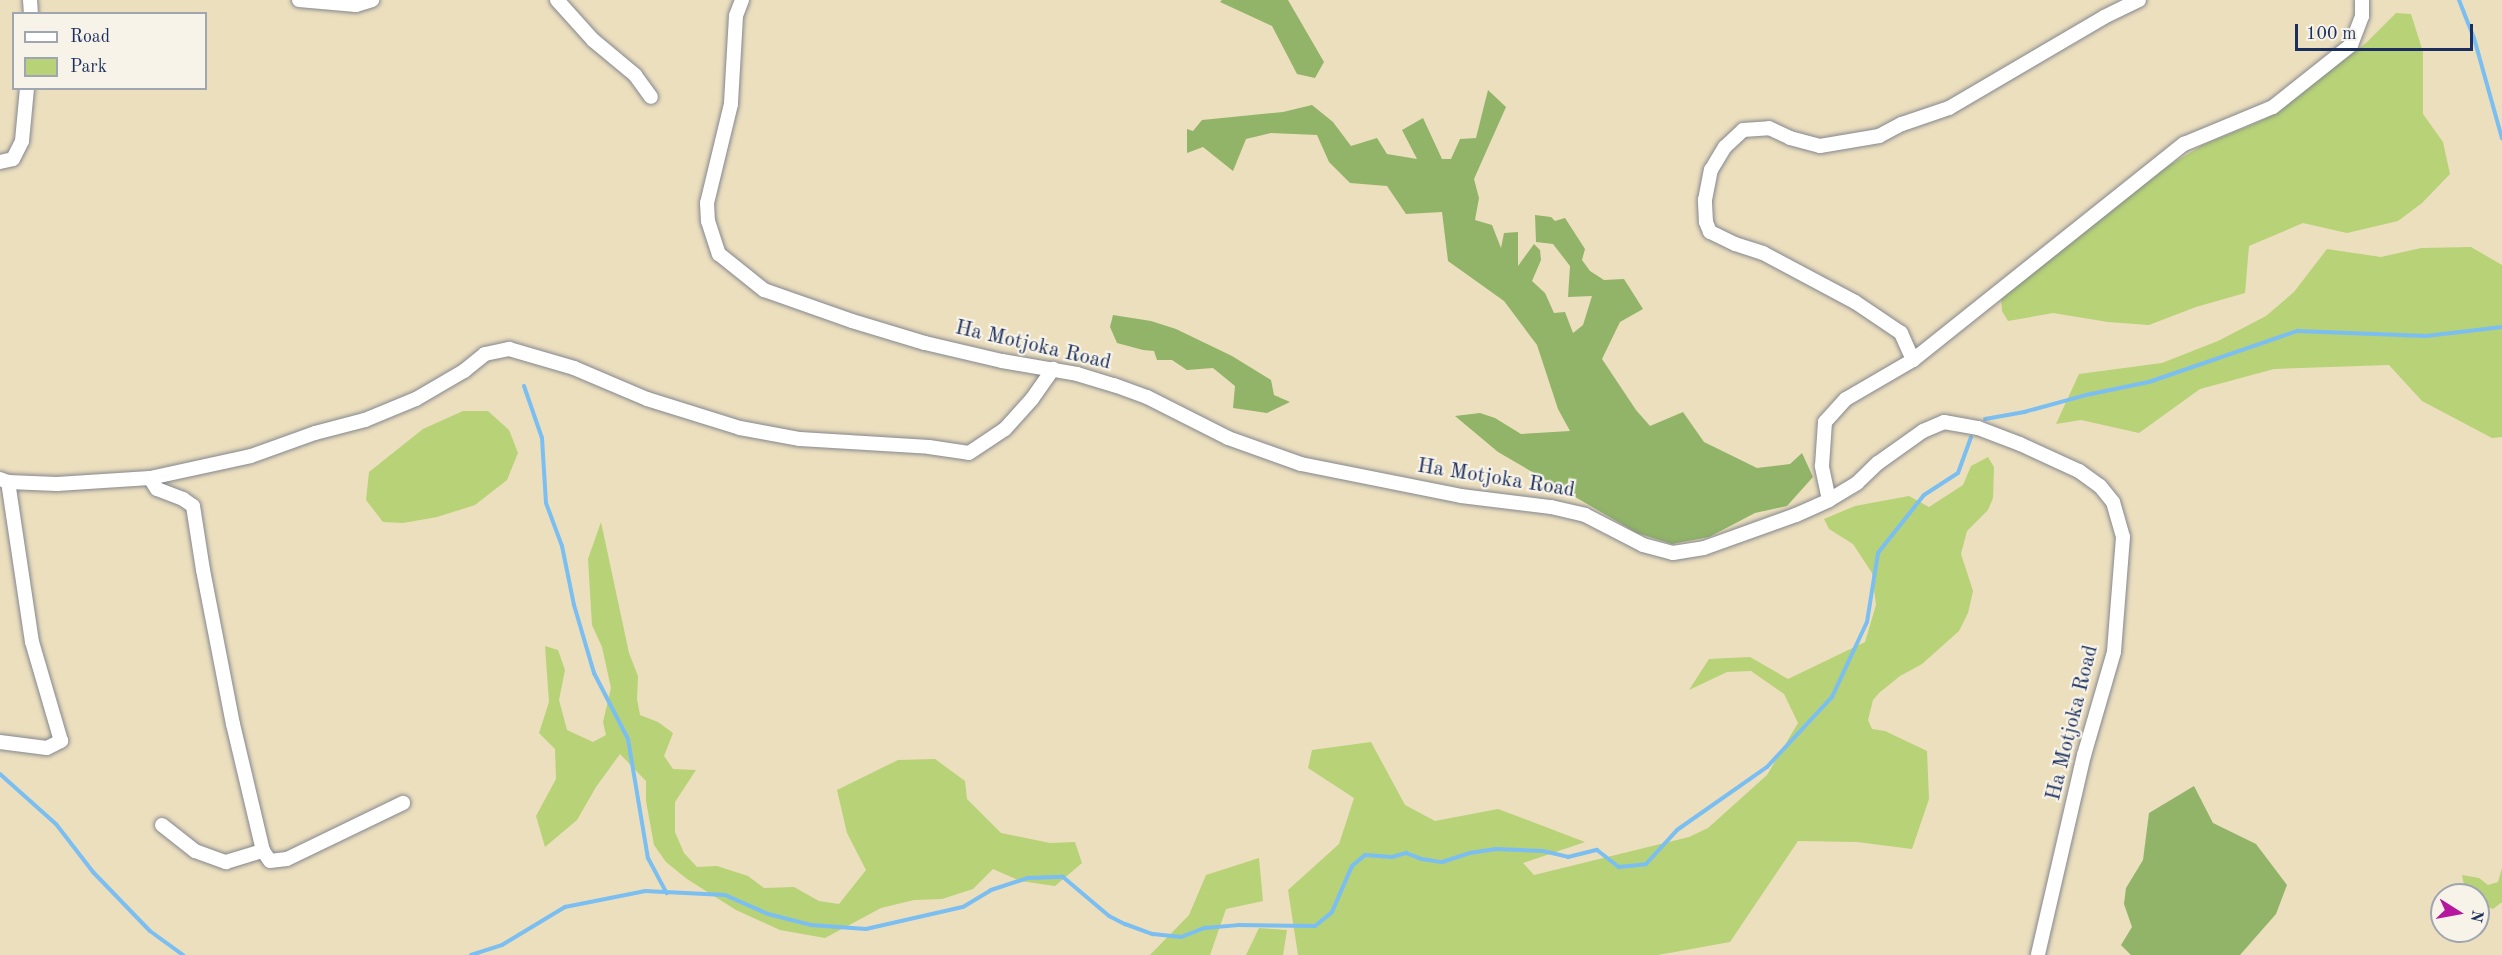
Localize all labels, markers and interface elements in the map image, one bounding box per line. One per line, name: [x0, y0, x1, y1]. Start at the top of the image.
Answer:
legend: [12, 12, 207, 90]
scale bar: [2298, 12, 2476, 50]
text: 100 m: [2306, 25, 2357, 43]
text: Road: [70, 28, 110, 46]
text: Park: [70, 58, 107, 76]
street label: Ha Motjoka Road: [953, 316, 1113, 376]
street label: Ha Motjoka Road: [1415, 454, 1577, 504]
street label: Ha Motjoka Road: [2042, 643, 2104, 803]
north arrow: [2430, 883, 2490, 943]
text: N: [2467, 909, 2485, 924]

